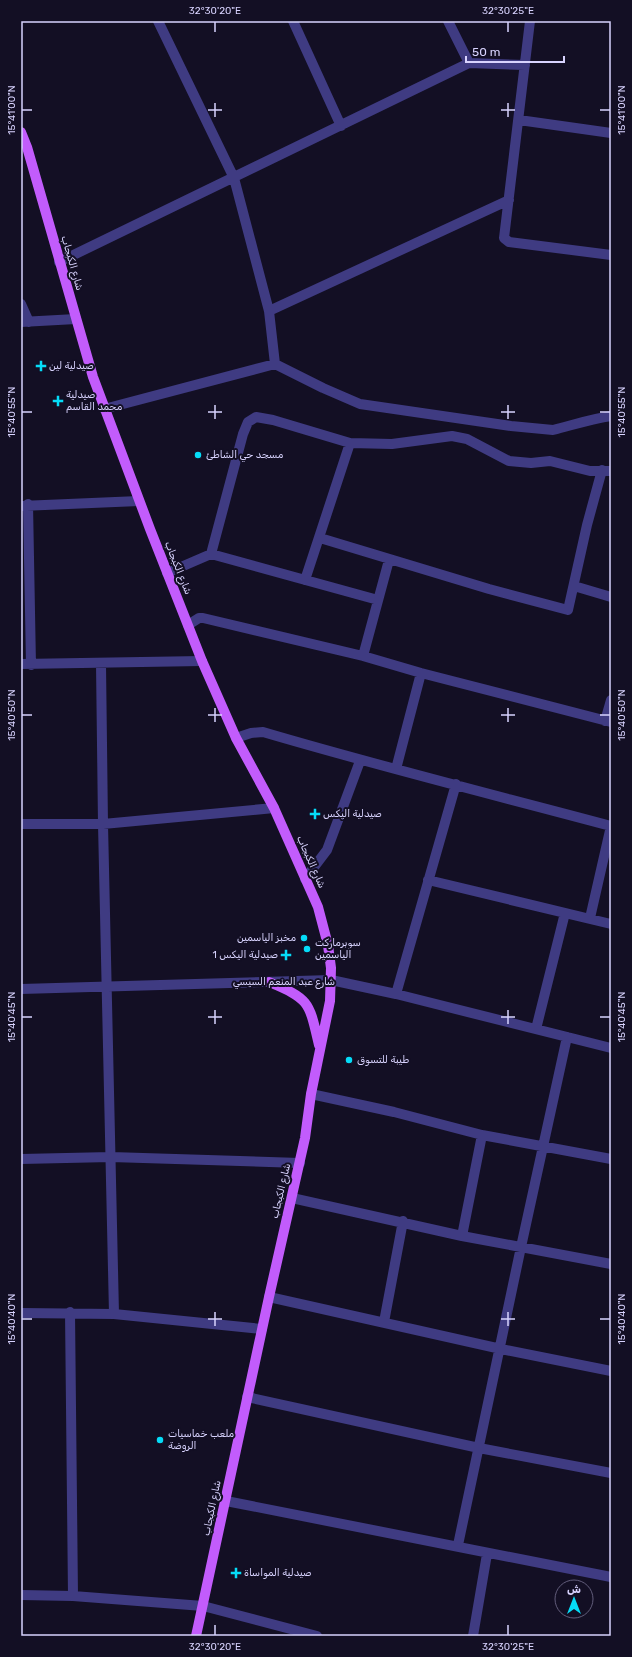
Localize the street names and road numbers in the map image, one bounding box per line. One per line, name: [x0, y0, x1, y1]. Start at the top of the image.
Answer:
street label: شارع الكبجاب: [58, 234, 86, 292]
street label: شارع الكبجاب: [161, 540, 194, 597]
street label: شارع الكبجاب: [293, 834, 328, 891]
street label: شارع عبد المنعم السيسي: [233, 976, 335, 990]
street label: شارع الكبجاب: [269, 1162, 294, 1220]
street label: شارع الكبجاب: [200, 1479, 225, 1537]

